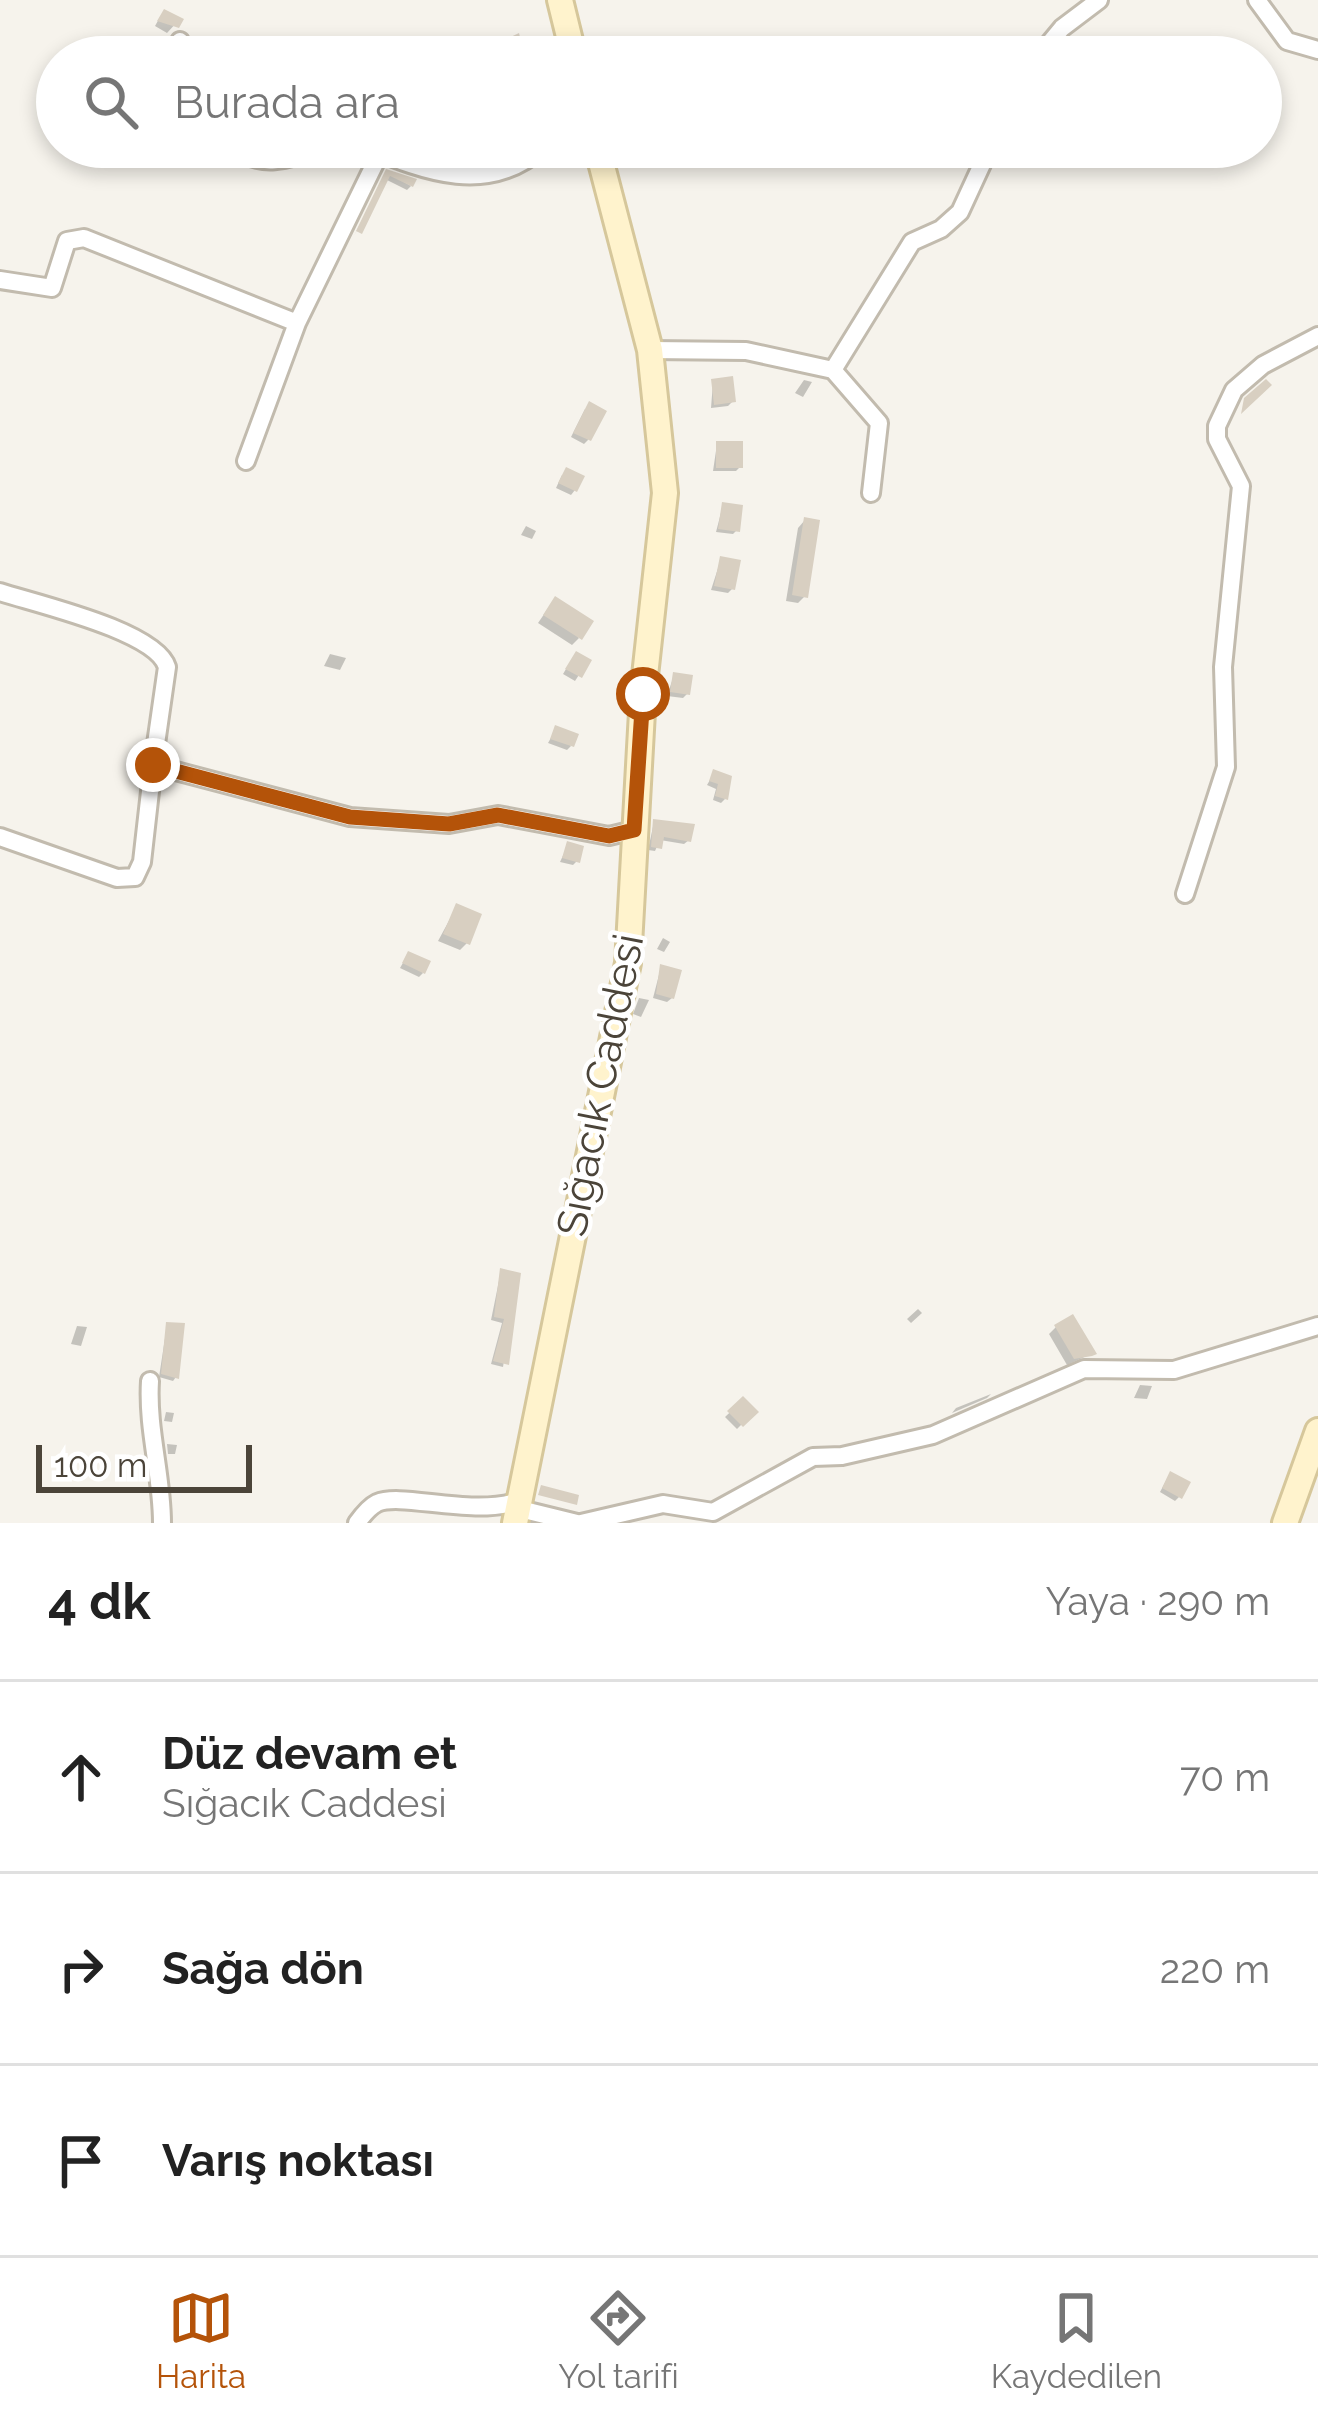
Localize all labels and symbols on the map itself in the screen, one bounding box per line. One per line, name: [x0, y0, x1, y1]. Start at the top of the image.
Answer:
route start: [616, 667, 670, 721]
route end: [126, 738, 180, 792]
street label: Sığacık Caddesi: [547, 930, 653, 1240]
scale bar: [36, 1439, 252, 1492]

